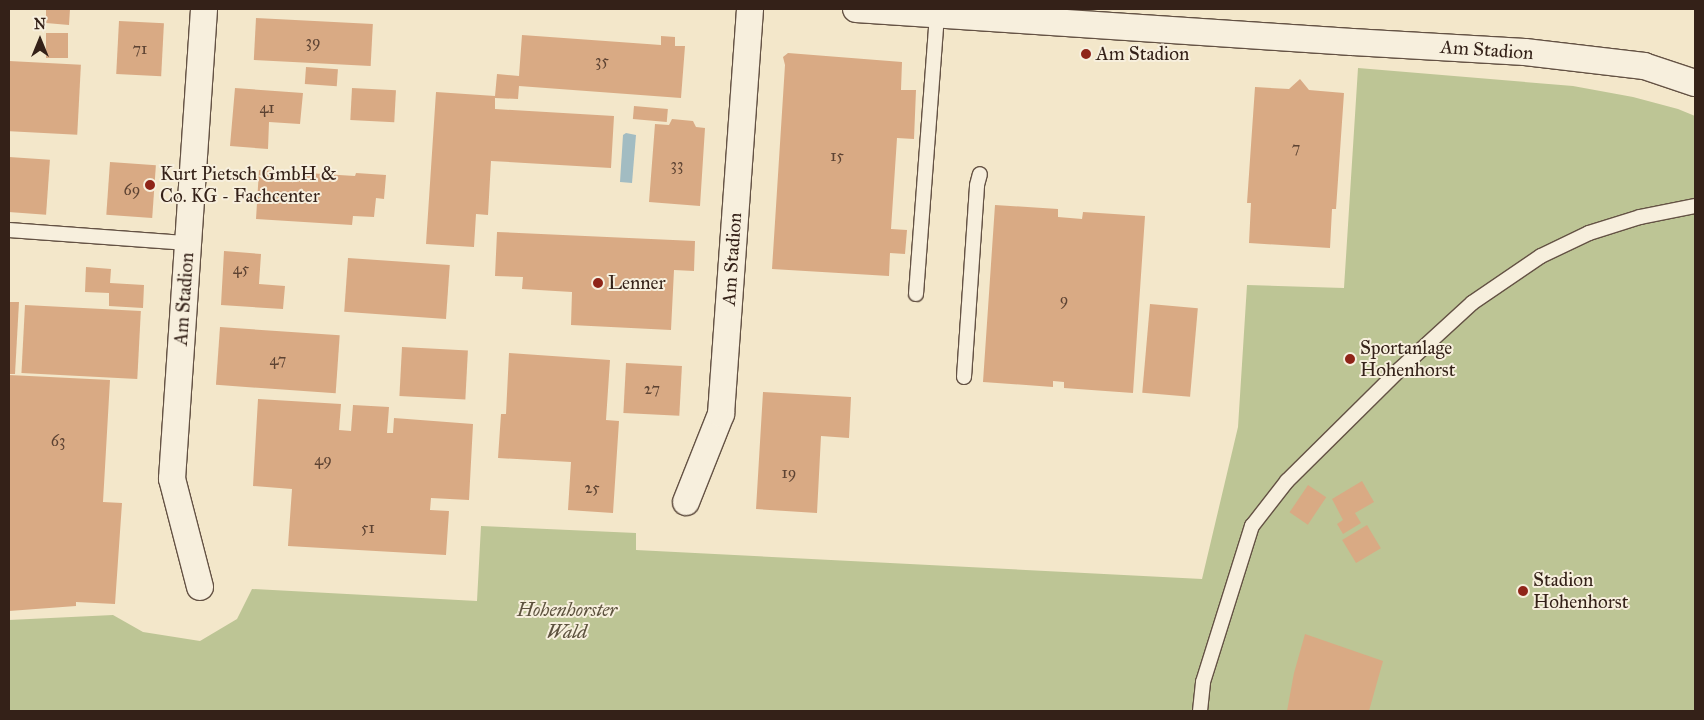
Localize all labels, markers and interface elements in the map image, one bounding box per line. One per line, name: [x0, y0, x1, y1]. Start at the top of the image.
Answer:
north arrow: [15, 15, 65, 65]
text: N: [34, 16, 46, 33]
house number: 39: [306, 32, 320, 52]
street label: Am Stadion: [1440, 35, 1534, 65]
house number: 71: [133, 39, 147, 59]
place label: Am Stadion: [1096, 43, 1189, 65]
marker: Am Stadion: [1080, 48, 1092, 60]
house number: 35: [595, 51, 609, 71]
house number: 41: [259, 98, 275, 118]
house number: 7: [1292, 138, 1300, 158]
house number: 15: [830, 146, 844, 166]
house number: 33: [671, 155, 683, 175]
place label: Kurt Pietsch GmbH & Co. KG - Fachcenter: [160, 163, 337, 207]
marker: Kurt Pietsch GmbH & Co. KG - Fachcenter: [144, 179, 156, 191]
house number: 69: [124, 180, 140, 200]
street label: Am Stadion: [717, 212, 747, 306]
street label: Am Stadion: [169, 252, 199, 346]
house number: 45: [233, 259, 249, 279]
place label: Lenner: [608, 272, 666, 294]
marker: Lenner: [592, 277, 604, 289]
house number: 9: [1060, 290, 1068, 310]
place label: Sportanlage Hohenhorst: [1360, 337, 1455, 381]
house number: 47: [270, 350, 286, 370]
marker: Sportanlage Hohenhorst: [1344, 353, 1356, 365]
house number: 27: [644, 379, 660, 399]
house number: 63: [51, 431, 65, 451]
house number: 49: [314, 450, 332, 470]
house number: 19: [782, 463, 796, 483]
house number: 25: [584, 478, 600, 498]
house number: 51: [361, 518, 375, 538]
place label: Stadion Hohenhorst: [1533, 569, 1628, 613]
marker: Stadion Hohenhorst: [1517, 585, 1529, 597]
park label: Hohenhorster Wald: [517, 599, 617, 643]

